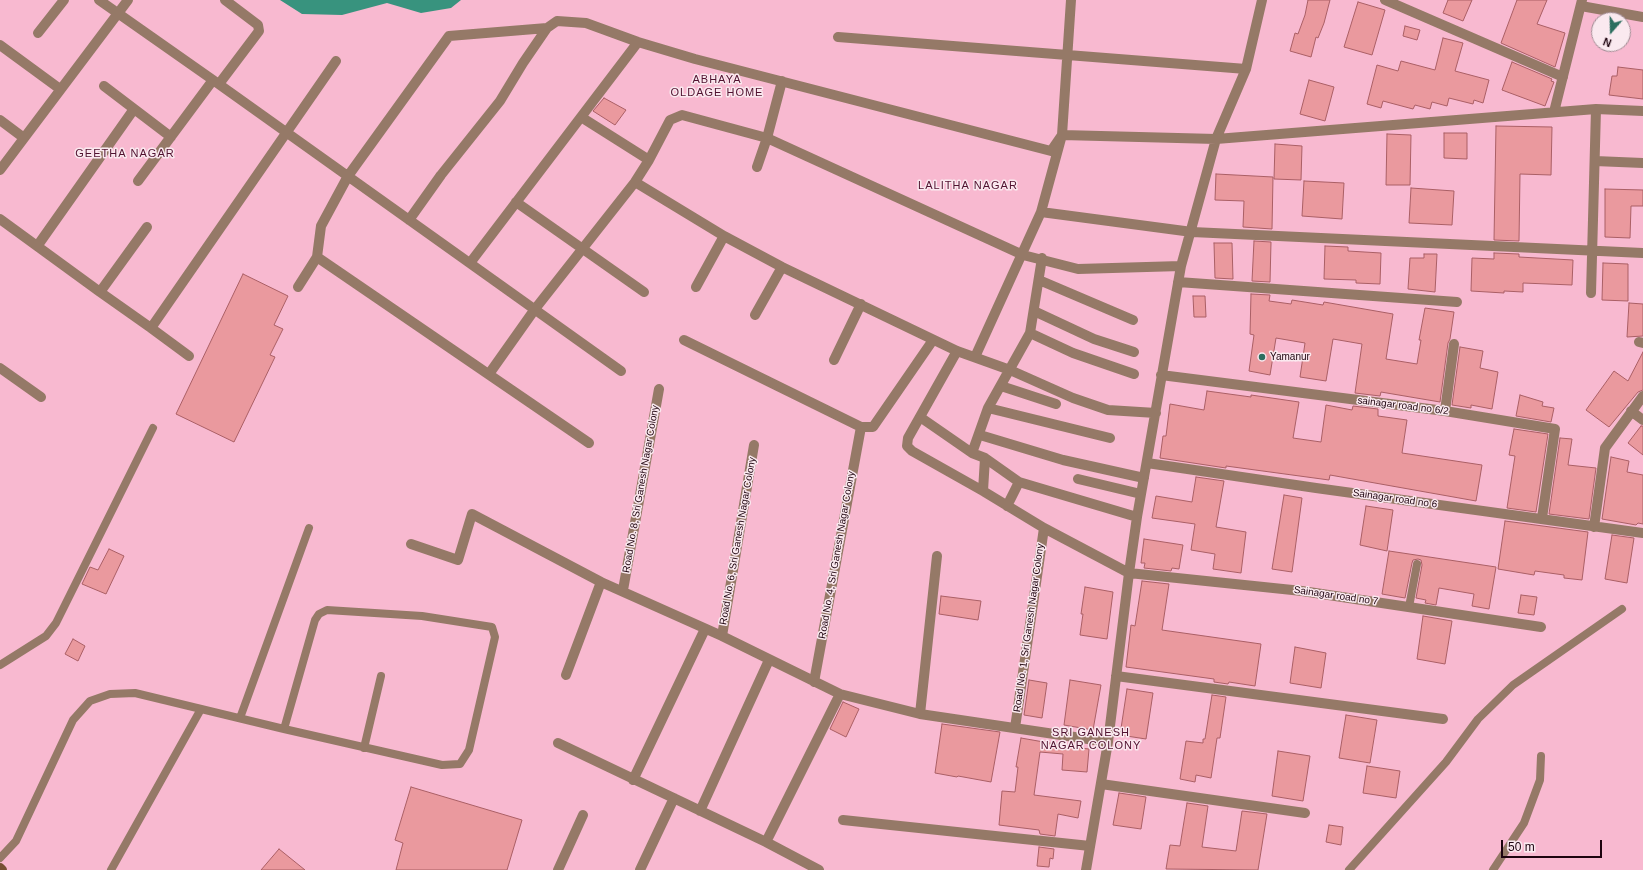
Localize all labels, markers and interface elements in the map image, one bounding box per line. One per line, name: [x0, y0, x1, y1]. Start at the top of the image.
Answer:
north arrow: [1591, 12, 1631, 52]
text: N: [1601, 35, 1613, 49]
district label: ABHAYA OLDAGE HOME: [671, 73, 763, 99]
district label: GEETHA NAGAR: [75, 147, 175, 161]
district label: LALITHA NAGAR: [918, 179, 1018, 193]
place label: Yamanur: [1270, 351, 1310, 363]
marker: Yamanur: [1257, 352, 1267, 362]
street label: sainagar road no 6/2: [1357, 394, 1449, 418]
street label: Road No. 8, Sri Ganesh Nagar Colony: [620, 404, 662, 574]
street label: Road No. 6, Sri Ganesh Nagar Colony: [717, 456, 759, 626]
street label: Road No. 4, Sri Ganesh Nagar Colony: [816, 470, 858, 640]
street label: Sainagar road no 6: [1352, 487, 1438, 511]
street label: Road No. 1, Sri Ganesh Nagar Colony: [1011, 543, 1047, 713]
street label: Sainagar road no 7: [1293, 584, 1379, 608]
district label: SRI GANESH NAGAR COLONY: [1041, 726, 1141, 752]
scale bar: [1503, 832, 1604, 858]
text: 50 m: [1508, 840, 1535, 854]

